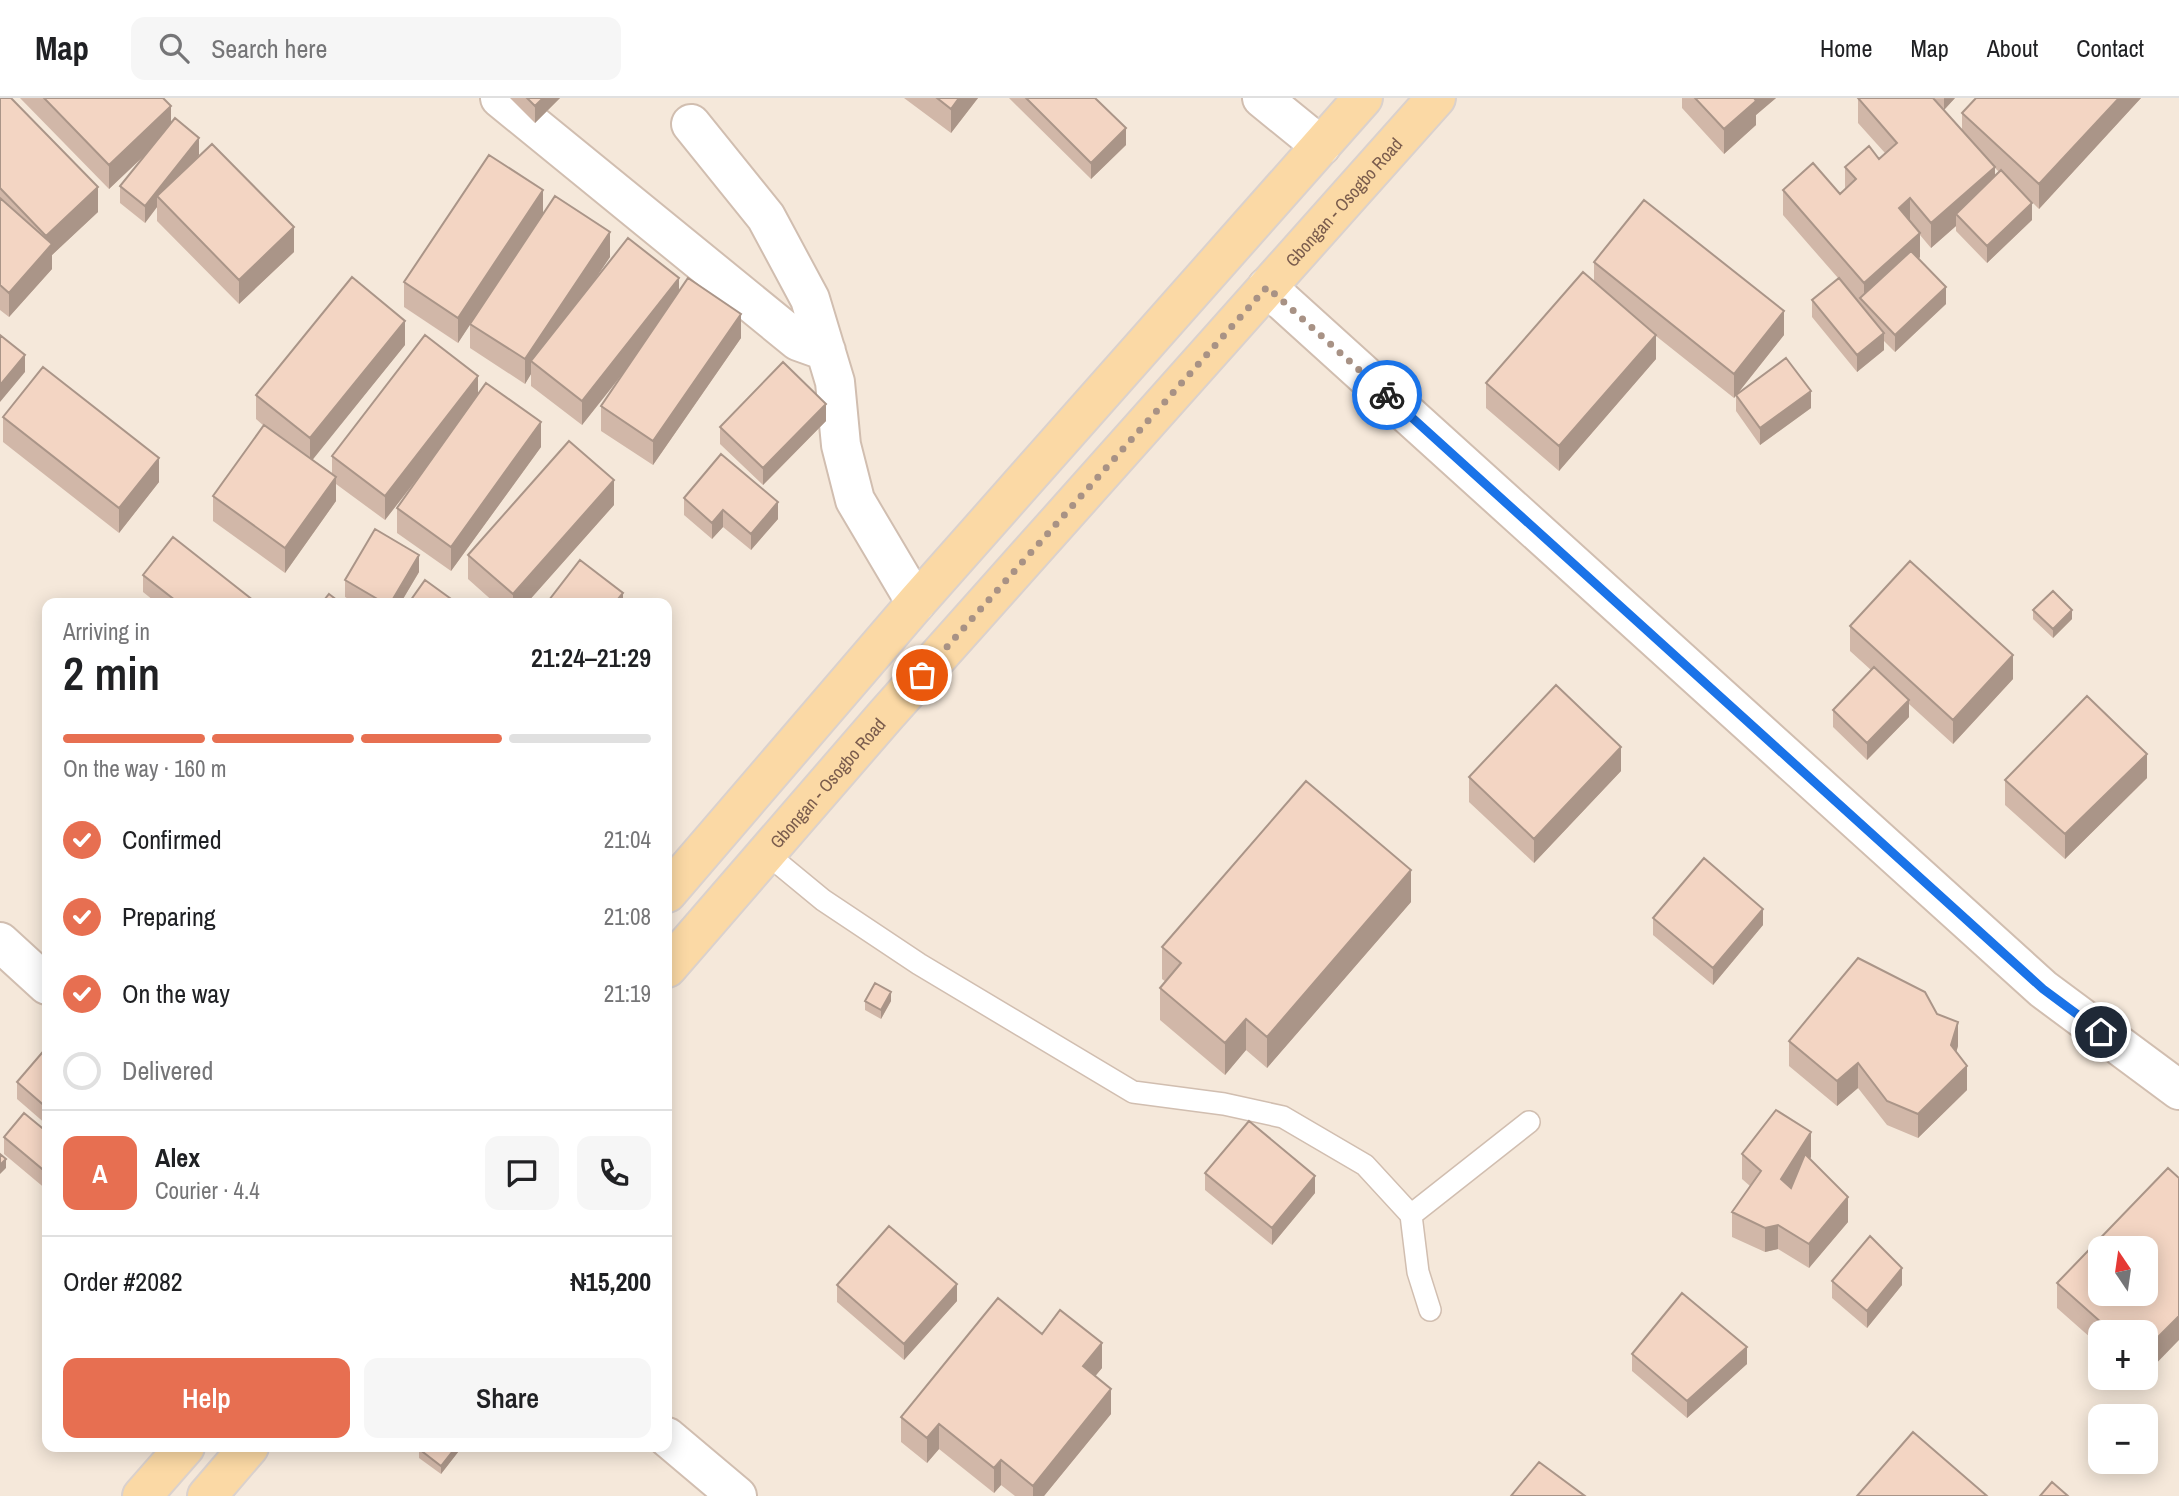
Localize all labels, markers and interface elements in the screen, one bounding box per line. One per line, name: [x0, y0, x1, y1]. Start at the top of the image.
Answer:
search box: [131, 17, 621, 80]
text: Map: [35, 26, 89, 70]
icon: search: [155, 29, 193, 67]
text: Search here: [211, 31, 327, 66]
text: Home: [1820, 32, 1872, 64]
text: Map: [1910, 32, 1949, 64]
text: About: [1987, 32, 2038, 64]
text: Contact: [2076, 32, 2144, 64]
street label: Gbongan - Osogbo Road: [1279, 132, 1408, 272]
courier: [1352, 360, 1422, 430]
icon: bike: [1368, 376, 1406, 414]
text: Arriving in: [63, 616, 150, 647]
text: 21:24–21:29: [531, 640, 651, 675]
text: 2 min: [63, 642, 160, 704]
pin: [892, 645, 952, 705]
icon: bag: [903, 656, 941, 694]
street label: Gbongan - Osogbo Road: [764, 712, 891, 853]
text: On the way · 160 m: [63, 753, 227, 784]
icon: check: [63, 821, 101, 859]
text: Confirmed: [122, 822, 222, 857]
text: 21:04: [604, 824, 651, 855]
icon: check: [63, 898, 101, 936]
text: Preparing: [122, 899, 216, 934]
text: 21:08: [604, 901, 651, 932]
icon: check: [63, 975, 101, 1013]
text: On the way: [122, 976, 230, 1011]
text: 21:19: [604, 978, 651, 1009]
pin: [2071, 1002, 2131, 1062]
icon: home: [2082, 1013, 2120, 1051]
text: Delivered: [122, 1053, 213, 1088]
button: chat: [485, 1136, 559, 1210]
button: phone: [577, 1136, 651, 1210]
text: Alex: [155, 1140, 200, 1175]
text: A: [92, 1156, 108, 1191]
text: Courier · 4.4: [155, 1175, 260, 1206]
north arrow: [2088, 1236, 2158, 1306]
map controls: [2088, 1236, 2158, 1474]
text: Order #2082: [63, 1264, 183, 1299]
text: ₦15,200: [570, 1264, 651, 1299]
button: +: [2088, 1320, 2158, 1390]
button: Help: [63, 1358, 350, 1438]
button: Share: [364, 1358, 651, 1438]
button: −: [2088, 1404, 2158, 1474]

